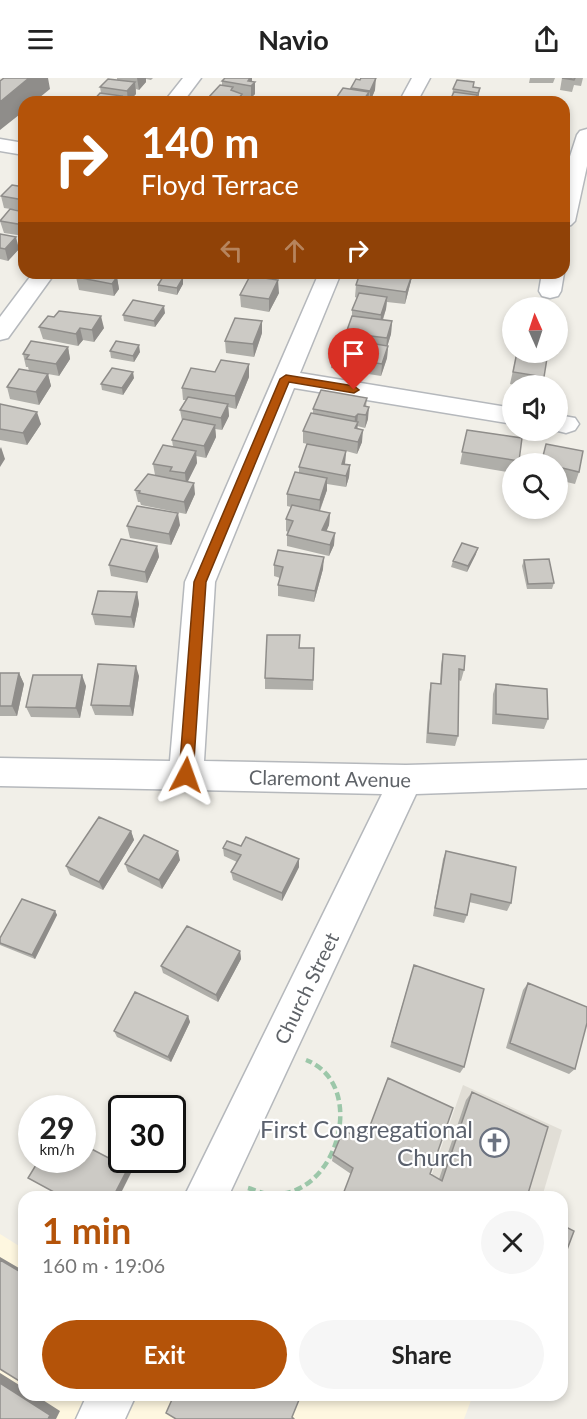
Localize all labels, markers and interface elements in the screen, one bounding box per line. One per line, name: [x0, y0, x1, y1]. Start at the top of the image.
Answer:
icon: menu: [24, 23, 57, 56]
text: Navio: [258, 23, 329, 56]
icon: share: [530, 23, 563, 56]
text: 140 m: [141, 117, 259, 167]
icon: right: [42, 120, 120, 198]
text: Floyd Terrace: [141, 168, 299, 201]
icon: left: [215, 234, 248, 267]
icon: ahead: [278, 234, 311, 267]
icon: right: [341, 234, 374, 267]
north arrow: [502, 297, 568, 363]
map controls: [502, 297, 568, 519]
pin: [328, 328, 379, 390]
icon: arrive: [337, 337, 370, 370]
button: sound: [502, 375, 568, 441]
button: search: [502, 453, 568, 519]
position arrow: [154, 743, 218, 807]
street label: Claremont Avenue: [249, 765, 411, 791]
street label: Church Street: [269, 928, 343, 1048]
speed limit sign: 30: [108, 1095, 186, 1173]
text: 29: [40, 1109, 74, 1145]
place label: First Congregational Church: [260, 1114, 473, 1171]
church icon: First Congregational Church: [478, 1126, 510, 1158]
text: km/h: [39, 1140, 75, 1158]
text: 1 min: [42, 1208, 131, 1252]
button: close: [481, 1211, 544, 1274]
text: 160 m · 19:06: [42, 1253, 165, 1277]
button: Exit: [42, 1320, 287, 1389]
button: Share: [299, 1320, 544, 1389]

